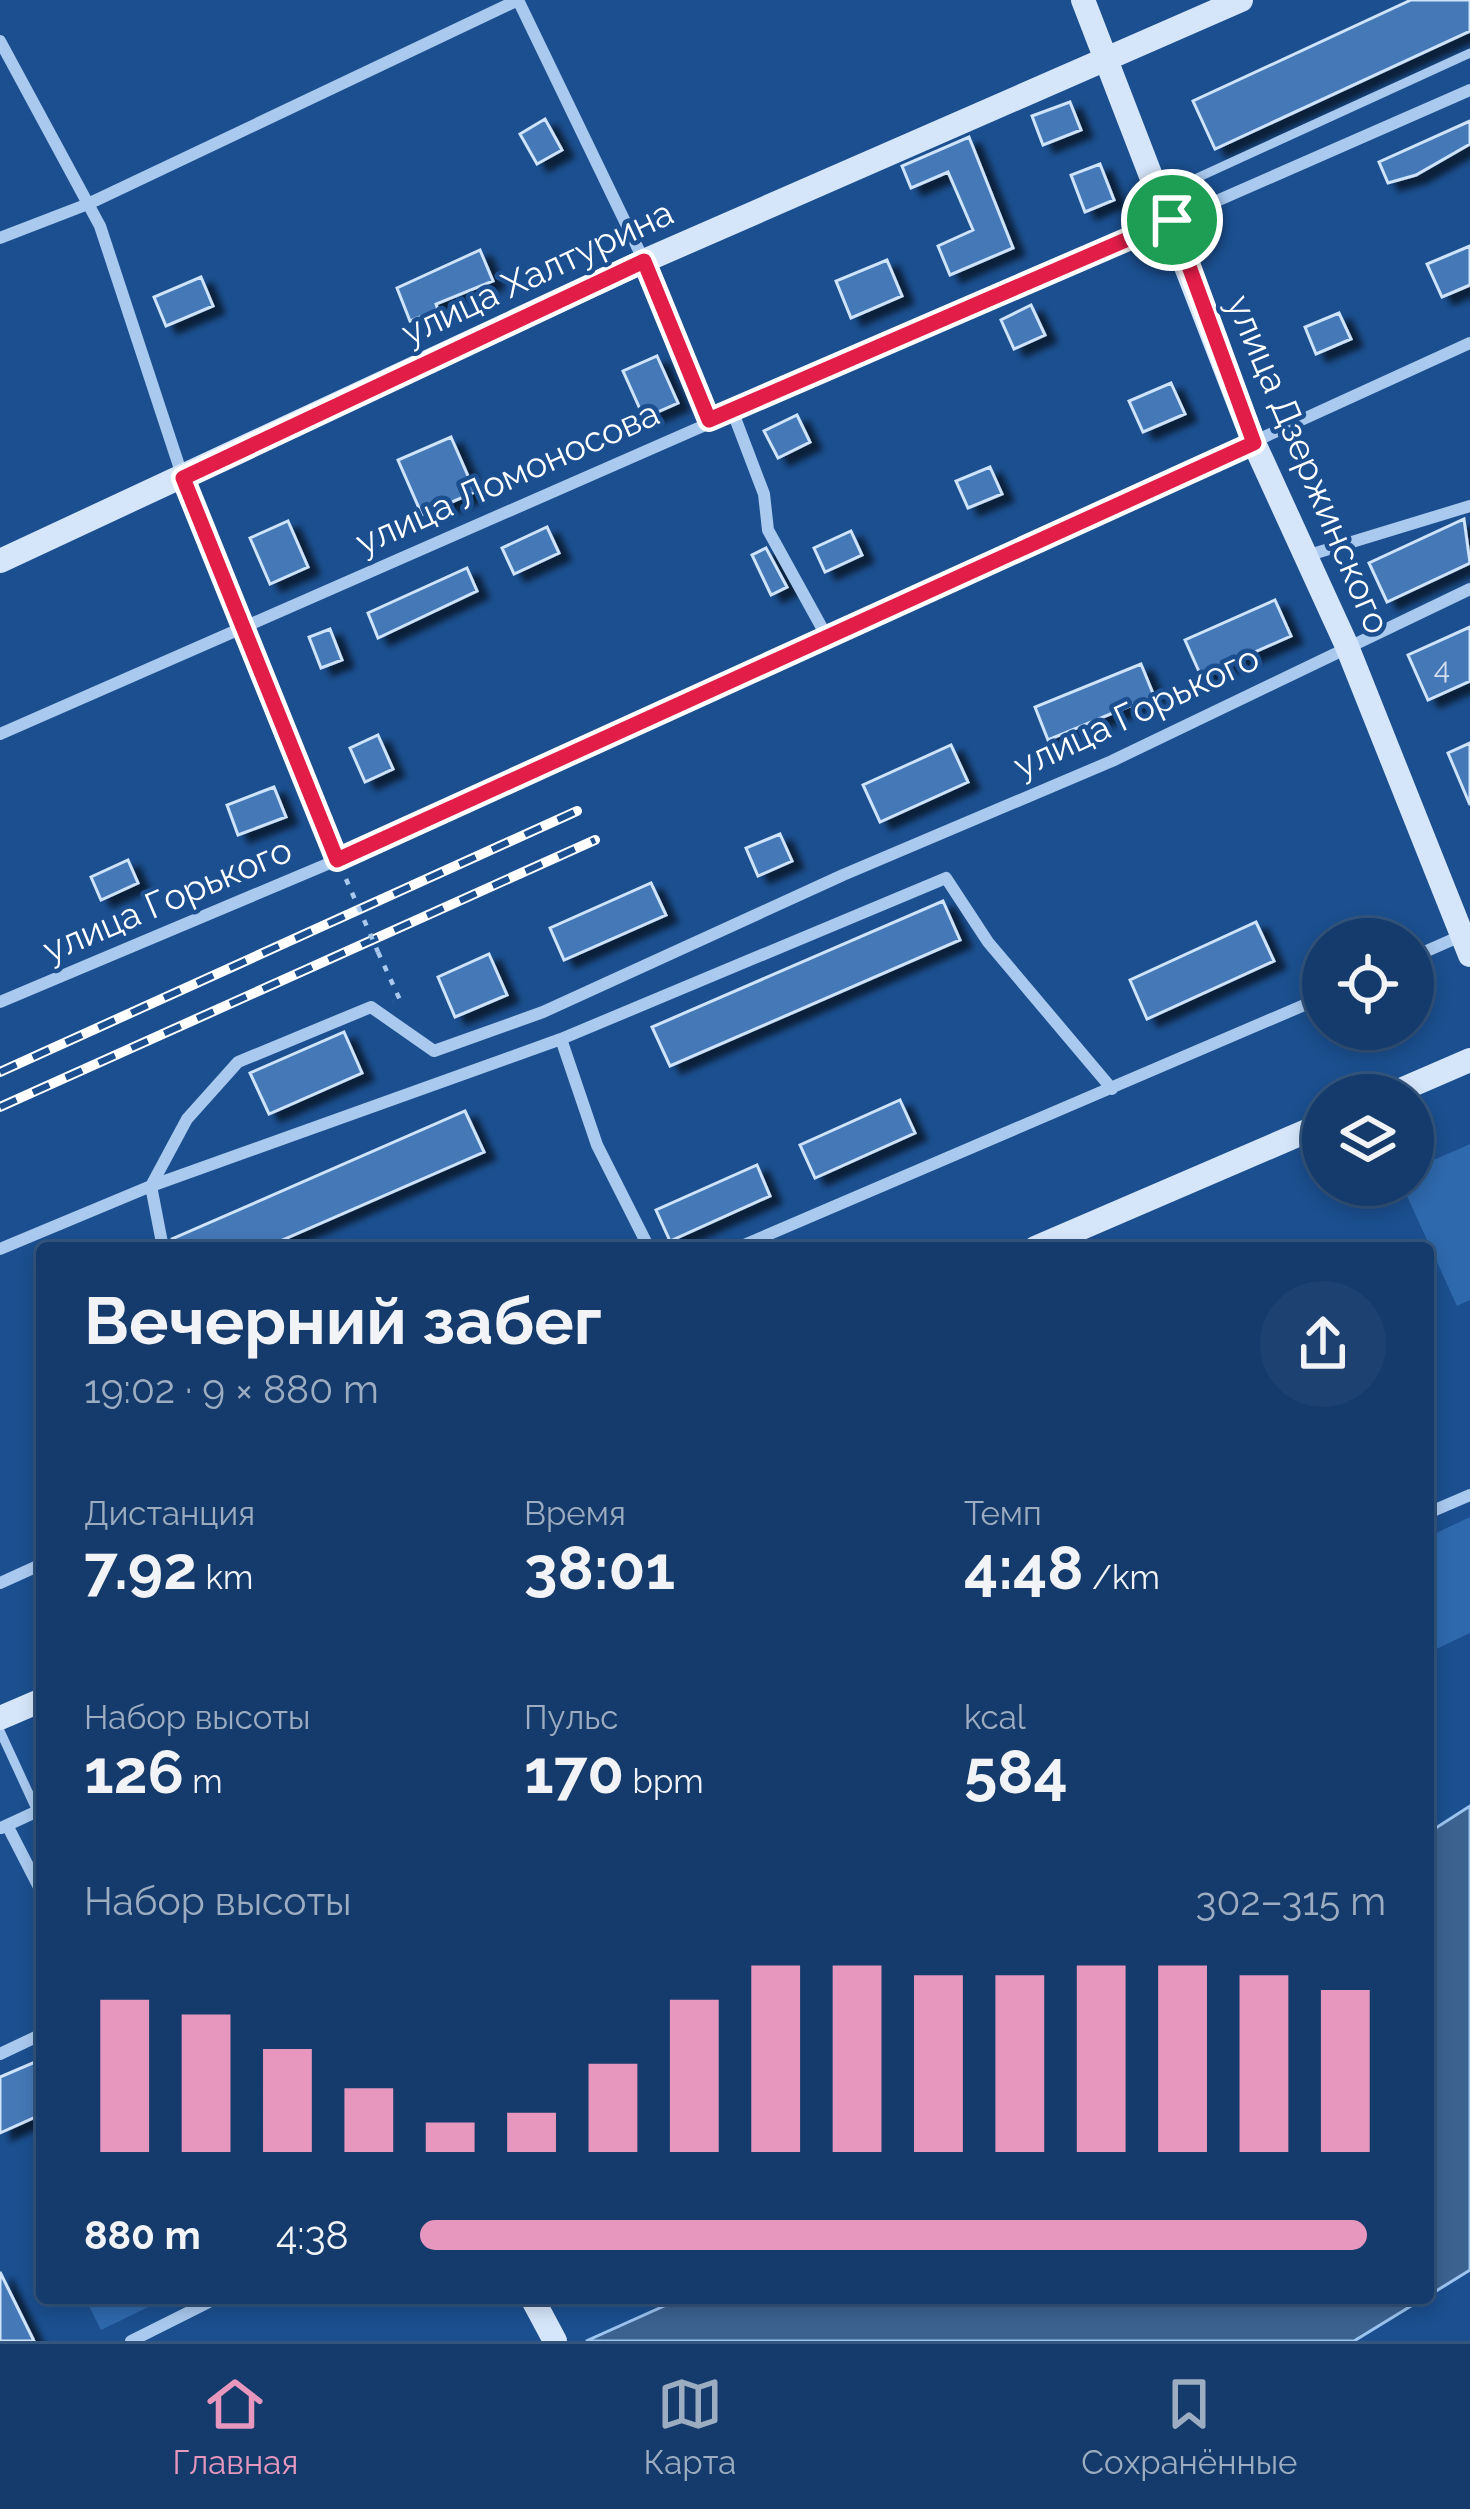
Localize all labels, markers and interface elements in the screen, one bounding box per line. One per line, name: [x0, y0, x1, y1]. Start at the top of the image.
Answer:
pin: [1121, 169, 1223, 271]
icon: arrive: [1139, 187, 1205, 253]
street label: улица Халтурина: [395, 191, 679, 353]
street label: улица Дзержинского: [1219, 288, 1399, 640]
street label: улица Ломоносова: [349, 391, 665, 563]
street label: улица Горького: [1007, 636, 1265, 786]
house number: 4: [1434, 651, 1450, 686]
street label: улица Горького: [36, 828, 298, 970]
map controls: [1302, 918, 1434, 1206]
button: locate: [1302, 918, 1434, 1050]
button: layers: [1302, 1074, 1434, 1206]
button: share: [1260, 1281, 1386, 1407]
text: Вечерний забег: [84, 1282, 602, 1359]
text: 19:02 · 9 × 880 m: [84, 1366, 379, 1412]
text: Дистанция: [84, 1494, 255, 1533]
text: Время: [524, 1494, 626, 1533]
text: Темп: [964, 1494, 1042, 1533]
text: 7.92: [84, 1533, 197, 1603]
text: 38:01: [524, 1533, 675, 1603]
text: 4:48: [964, 1533, 1084, 1603]
text: km: [197, 1558, 253, 1597]
text: /km: [1084, 1558, 1160, 1597]
text: Набор высоты: [84, 1698, 310, 1737]
text: Пульс: [524, 1698, 618, 1737]
text: kcal: [964, 1698, 1026, 1737]
text: 126: [84, 1737, 184, 1807]
text: 170: [524, 1737, 624, 1807]
text: 584: [964, 1737, 1068, 1807]
text: m: [184, 1762, 223, 1801]
text: bpm: [624, 1762, 704, 1801]
text: Набор высоты: [84, 1878, 352, 1924]
text: 302–315 m: [1196, 1878, 1386, 1924]
text: 880 m: [84, 2212, 201, 2258]
text: 4:38: [276, 2212, 349, 2258]
tab: Главная: [173, 2371, 298, 2482]
tab: Карта: [643, 2371, 736, 2482]
tab: Сохранённые: [1081, 2371, 1297, 2482]

